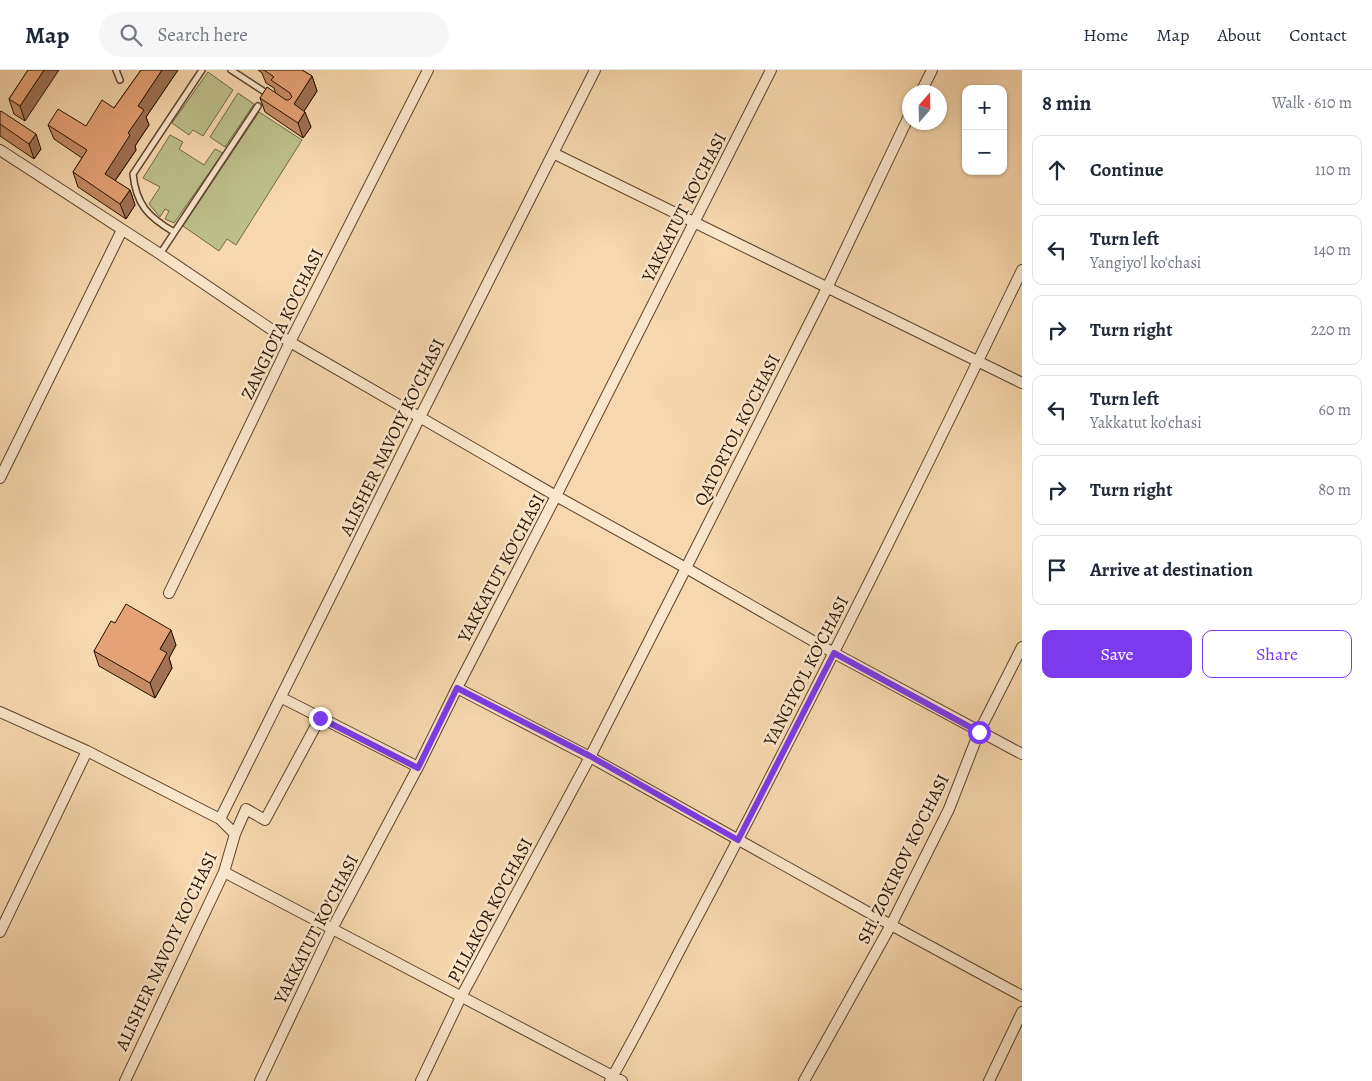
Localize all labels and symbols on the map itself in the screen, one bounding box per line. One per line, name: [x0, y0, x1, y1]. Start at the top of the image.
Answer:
north arrow: [902, 85, 947, 130]
street label: YAKKATUT KO'CHASI: [635, 128, 732, 287]
street label: ZANGIOTA KO'CHASI: [235, 245, 329, 403]
street label: ALISHER NAVOIY KO'CHASI: [333, 334, 450, 540]
street label: QATORTOL KO'CHASI: [688, 350, 786, 510]
street label: YAKKATUT KO'CHASI: [451, 490, 550, 647]
street label: YANGIYO'L KO'CHASI: [757, 592, 854, 751]
route end: [309, 707, 332, 730]
route start: [968, 721, 991, 744]
street label: SH. ZOKIROV KO'CHASI: [851, 770, 955, 948]
street label: PILLAKOR KO'CHASI: [442, 833, 538, 987]
street label: ALISHER NAVOIY KO'CHASI: [109, 848, 223, 1055]
street label: YAKKATUT KO'CHASI: [267, 850, 364, 1009]

